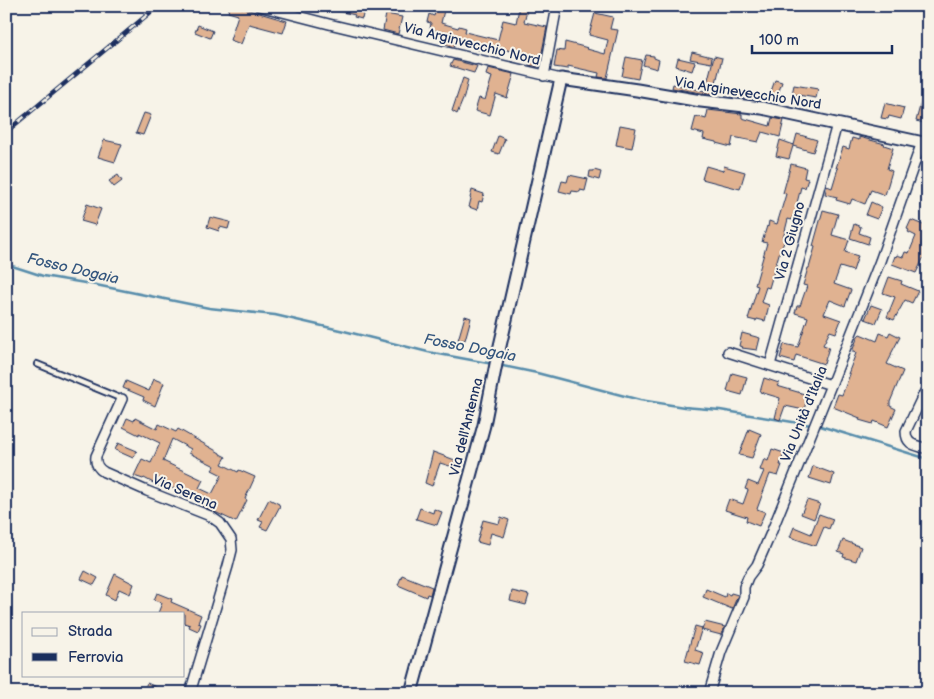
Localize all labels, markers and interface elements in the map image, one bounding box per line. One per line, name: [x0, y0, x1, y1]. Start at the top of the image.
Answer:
street label: Via Arginvecchio Nord: [402, 19, 542, 69]
scale bar: [752, 22, 892, 54]
text: 100 m: [759, 31, 799, 50]
street label: Via Arginevecchio Nord: [673, 73, 823, 113]
street label: Via 2 Giugno: [771, 200, 809, 282]
water label: Fosso Dogaia: [25, 249, 121, 289]
water label: Fosso Dogaia: [422, 330, 518, 366]
street label: Via Unità d'Italia: [777, 363, 831, 465]
street label: Via dell'Antenna: [446, 376, 486, 478]
street label: Via Serena: [150, 471, 220, 513]
legend: [22, 612, 185, 676]
text: Strada: [68, 622, 112, 641]
text: Ferrovia: [68, 648, 124, 667]

